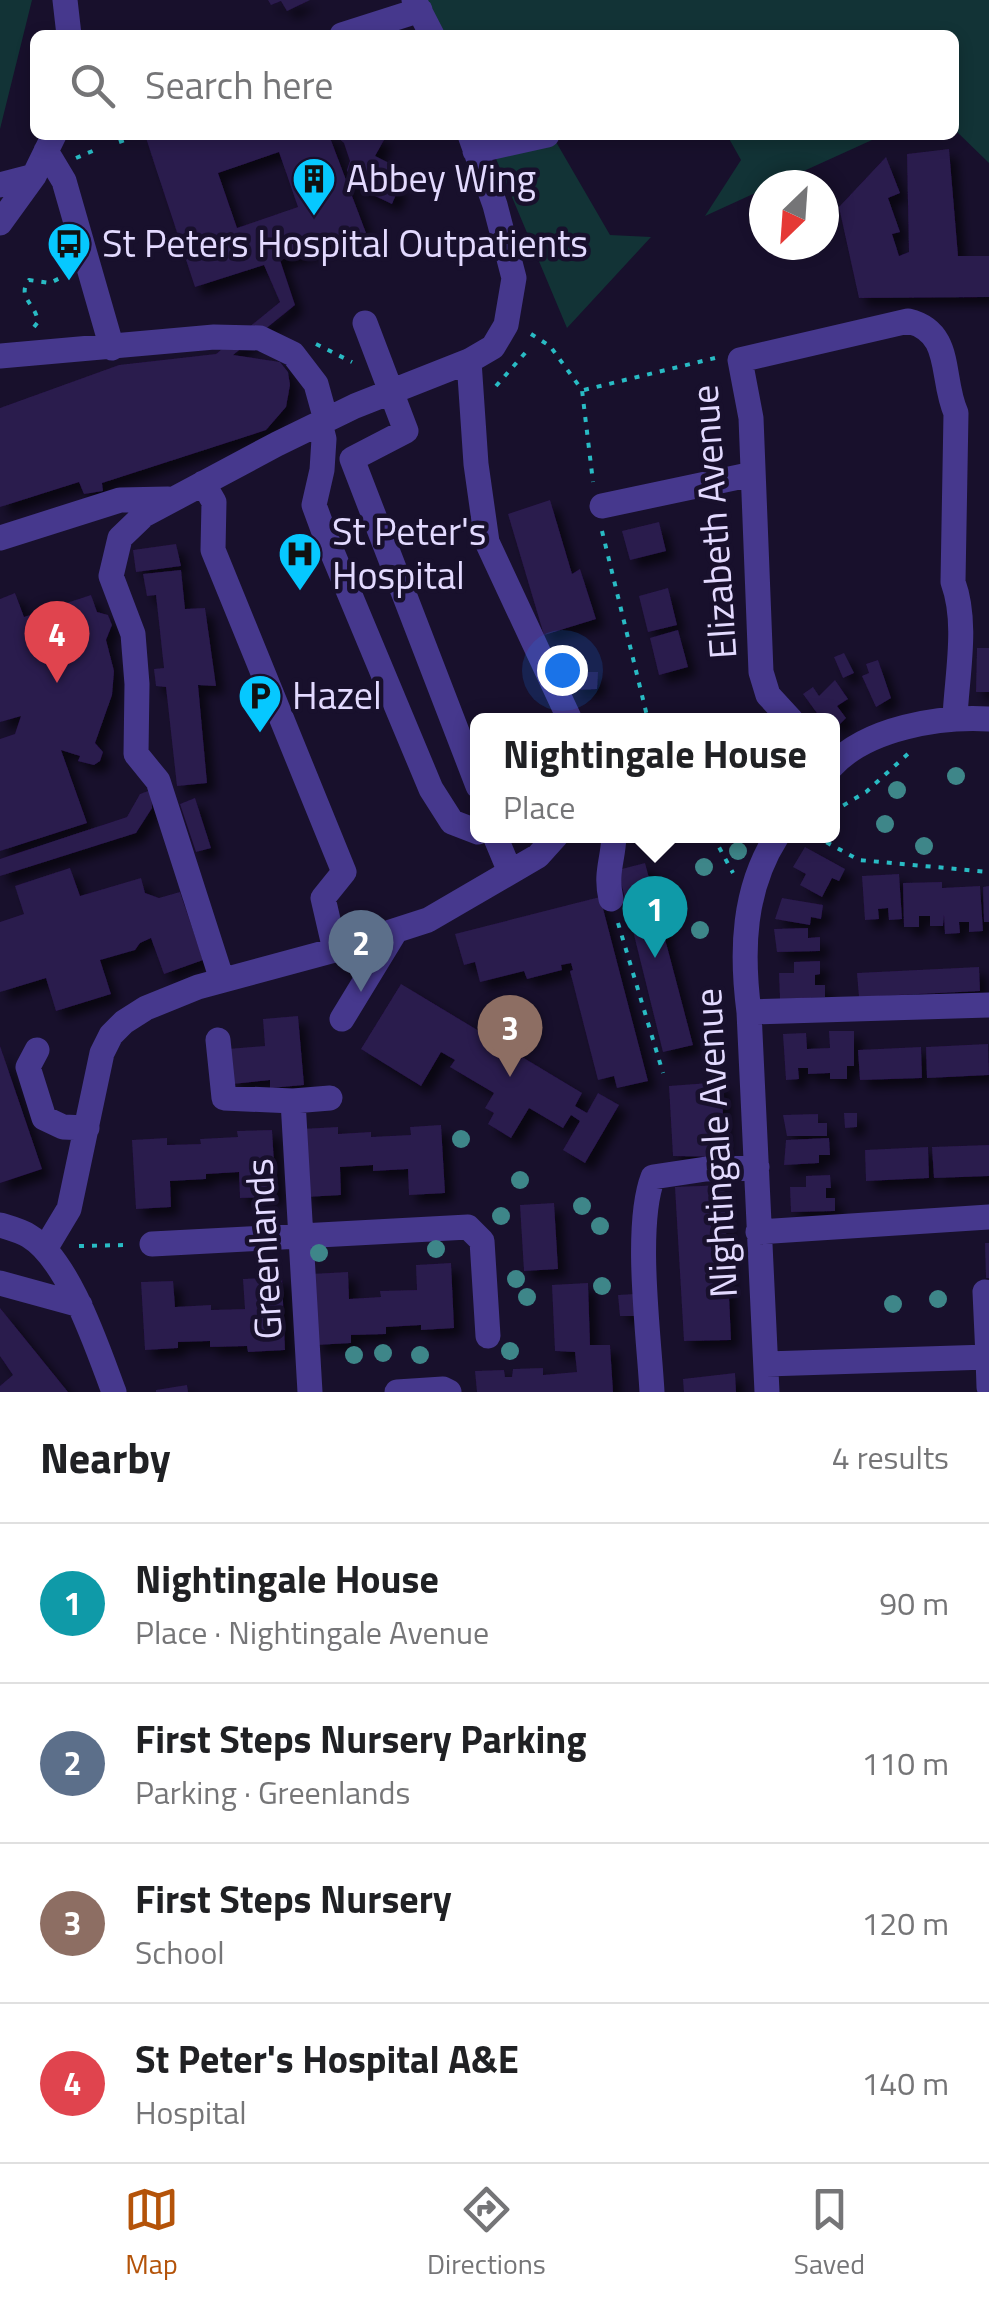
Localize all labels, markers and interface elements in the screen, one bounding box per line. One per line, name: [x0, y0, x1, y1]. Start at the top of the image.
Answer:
search box: [30, 30, 959, 140]
text: Search here: [145, 56, 333, 114]
icon: search: [65, 58, 120, 113]
place label: Abbey Wing: [346, 149, 536, 207]
building icon: Abbey Wing: [291, 156, 337, 217]
north arrow: [749, 170, 839, 260]
place label: St Peters Hospital Outpatients: [102, 214, 588, 272]
bus stop icon: St Peters Hospital Outpatients: [46, 221, 92, 282]
street label: Elizabeth Avenue: [674, 383, 752, 661]
place label: St Peter's Hospital: [332, 502, 486, 604]
hospital icon: St Peter's Hospital: [277, 531, 323, 592]
pin: 4: [24, 600, 90, 683]
your location: [537, 645, 588, 696]
place label: Hazel: [292, 666, 382, 724]
parking icon: Hazel: [237, 673, 283, 734]
popup: [470, 713, 840, 843]
text: Nightingale House: [503, 725, 807, 783]
text: Place: [503, 783, 575, 831]
pin: 1: [622, 876, 688, 958]
pin: 2: [328, 910, 394, 992]
street label: Nightingale Avenue: [678, 987, 752, 1299]
pin: 3: [478, 994, 542, 1077]
street label: Greenlands: [229, 1157, 297, 1341]
text: Nearby: [40, 1425, 171, 1489]
text: 4 results: [832, 1433, 949, 1481]
text: Nightingale House: [135, 1550, 439, 1608]
text: 1: [64, 1579, 81, 1627]
text: 90 m: [879, 1579, 949, 1627]
text: Place · Nightingale Avenue: [135, 1608, 489, 1656]
text: First Steps Nursery Parking: [135, 1710, 587, 1768]
text: 2: [64, 1739, 81, 1787]
text: 110 m: [861, 1739, 949, 1787]
text: Parking · Greenlands: [135, 1768, 410, 1816]
text: First Steps Nursery: [135, 1870, 452, 1928]
text: 3: [64, 1899, 81, 1947]
text: 120 m: [861, 1899, 949, 1947]
text: School: [135, 1928, 225, 1976]
text: St Peter's Hospital A&E: [135, 2030, 519, 2088]
text: 4: [64, 2059, 81, 2107]
text: 140 m: [861, 2059, 949, 2107]
text: Hospital: [135, 2088, 247, 2136]
tab: Map: [124, 2182, 179, 2285]
tab: Directions: [427, 2182, 546, 2285]
tab: Saved: [794, 2182, 865, 2285]

